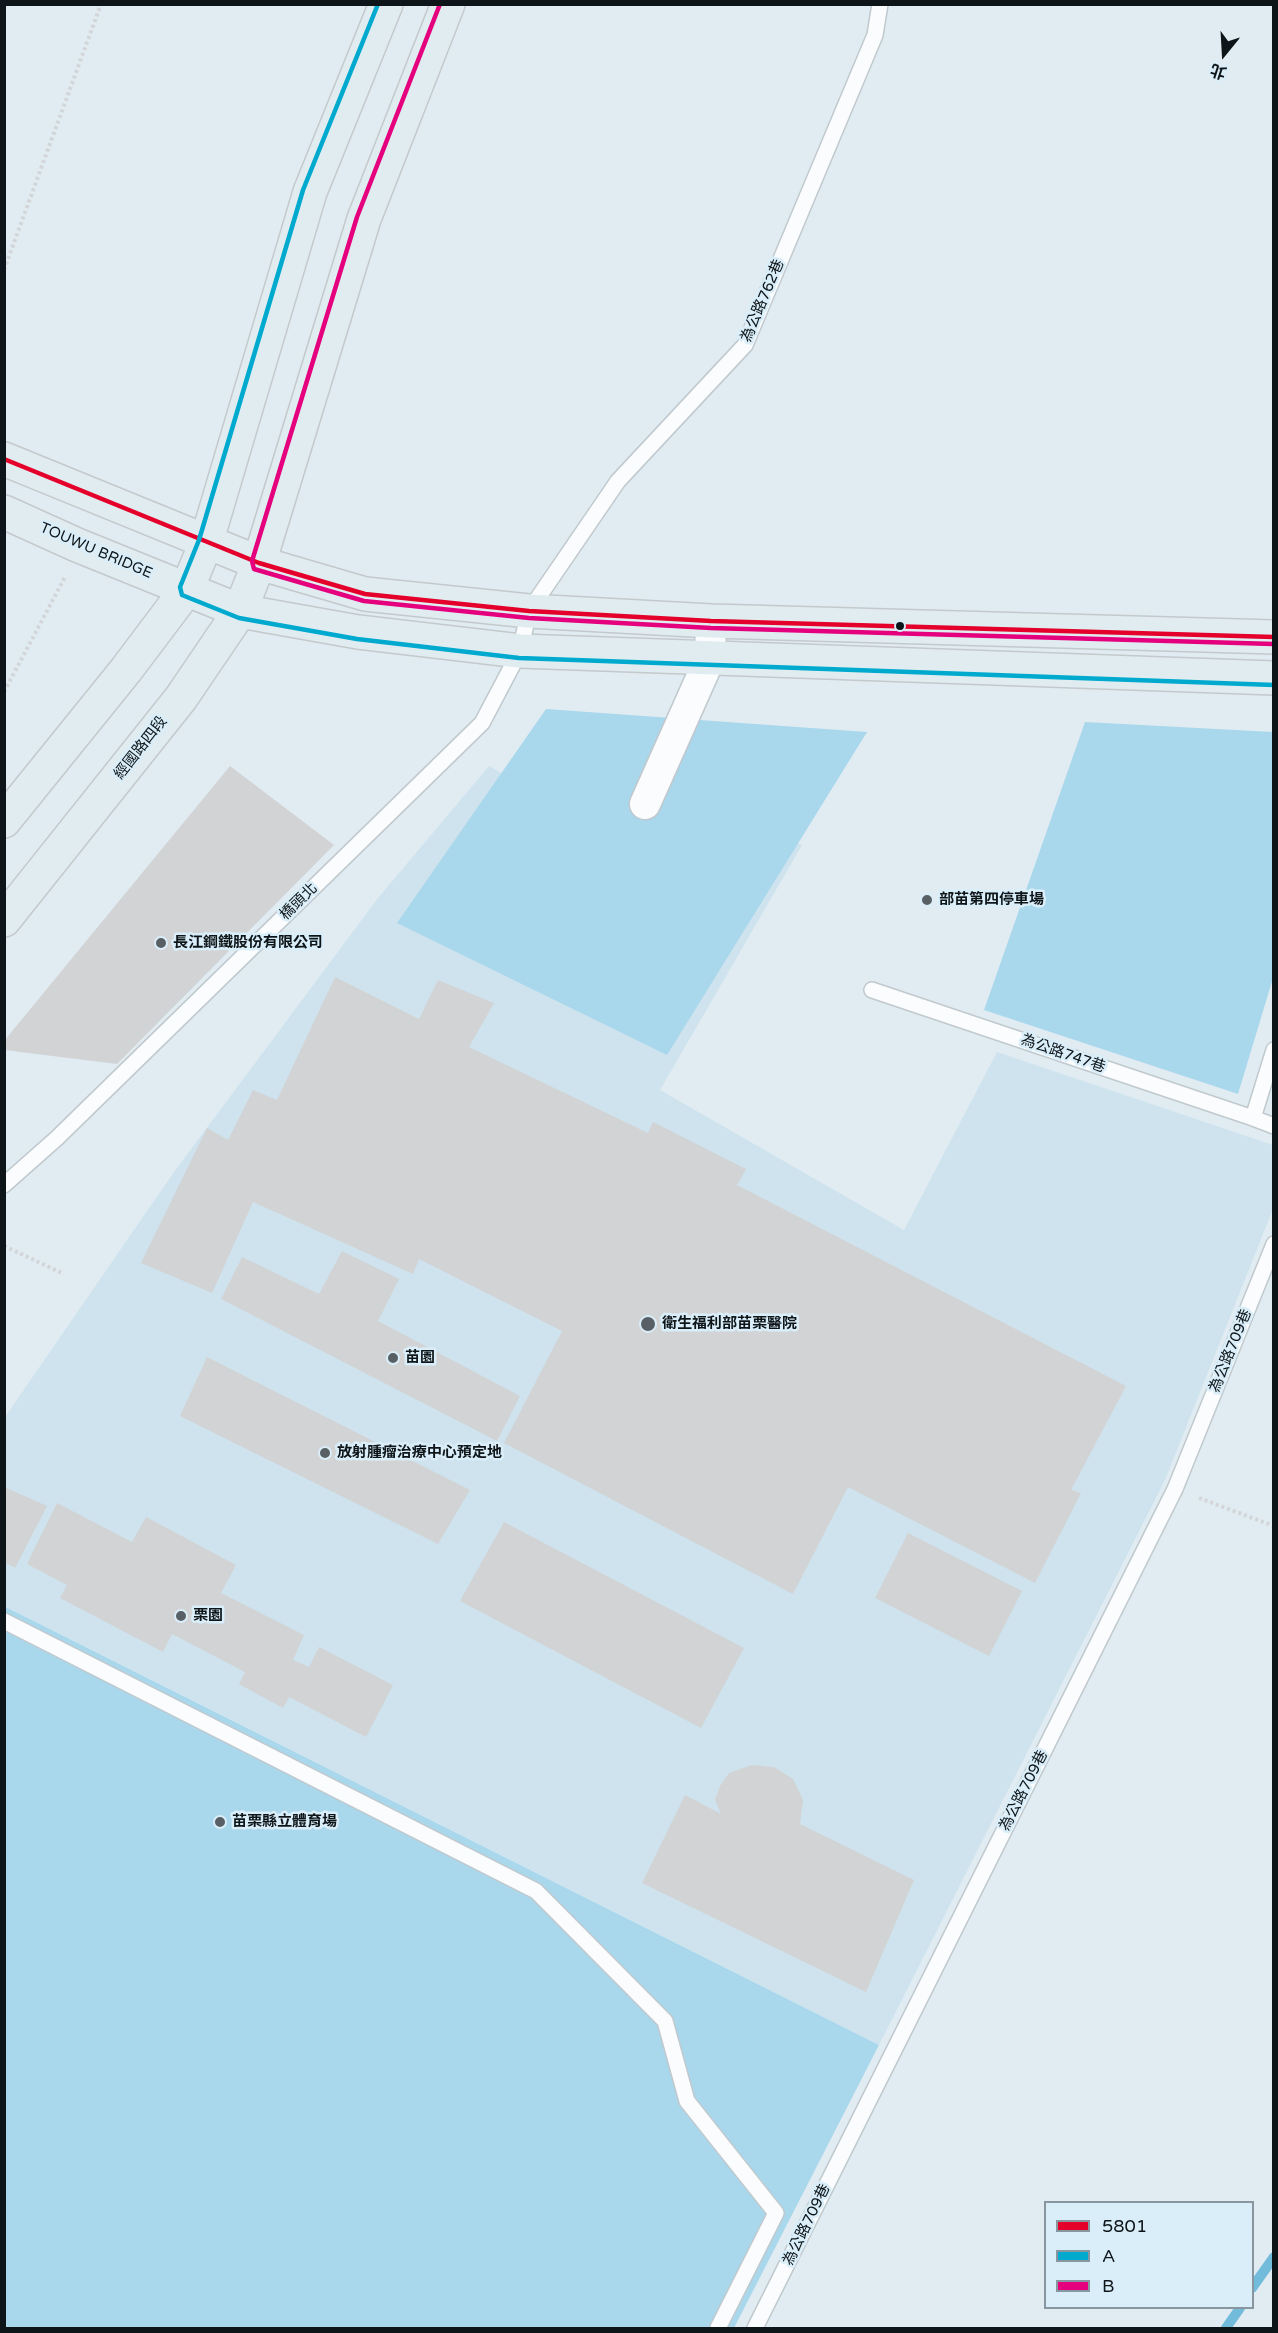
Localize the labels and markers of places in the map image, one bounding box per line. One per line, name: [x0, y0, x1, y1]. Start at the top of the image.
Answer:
unlabelled marker: [894, 620, 906, 632]
place label: 部苗第四停車場: [939, 891, 1044, 909]
marker: 部苗第四停車場: [920, 893, 934, 907]
place label: 長江鋼鐵股份有限公司: [173, 934, 323, 952]
marker: 長江鋼鐵股份有限公司: [154, 936, 168, 950]
marker: 衛生福利部苗栗醫院: [639, 1315, 657, 1333]
place label: 衛生福利部苗栗醫院: [662, 1315, 797, 1333]
place label: 苗園: [405, 1349, 435, 1367]
marker: 苗園: [386, 1351, 400, 1365]
place label: 放射腫瘤治療中心預定地: [337, 1444, 502, 1462]
marker: 放射腫瘤治療中心預定地: [318, 1446, 332, 1460]
place label: 栗園: [193, 1607, 223, 1625]
marker: 栗園: [174, 1609, 188, 1623]
place label: 苗栗縣立體育場: [232, 1813, 337, 1831]
marker: 苗栗縣立體育場: [213, 1815, 227, 1829]

